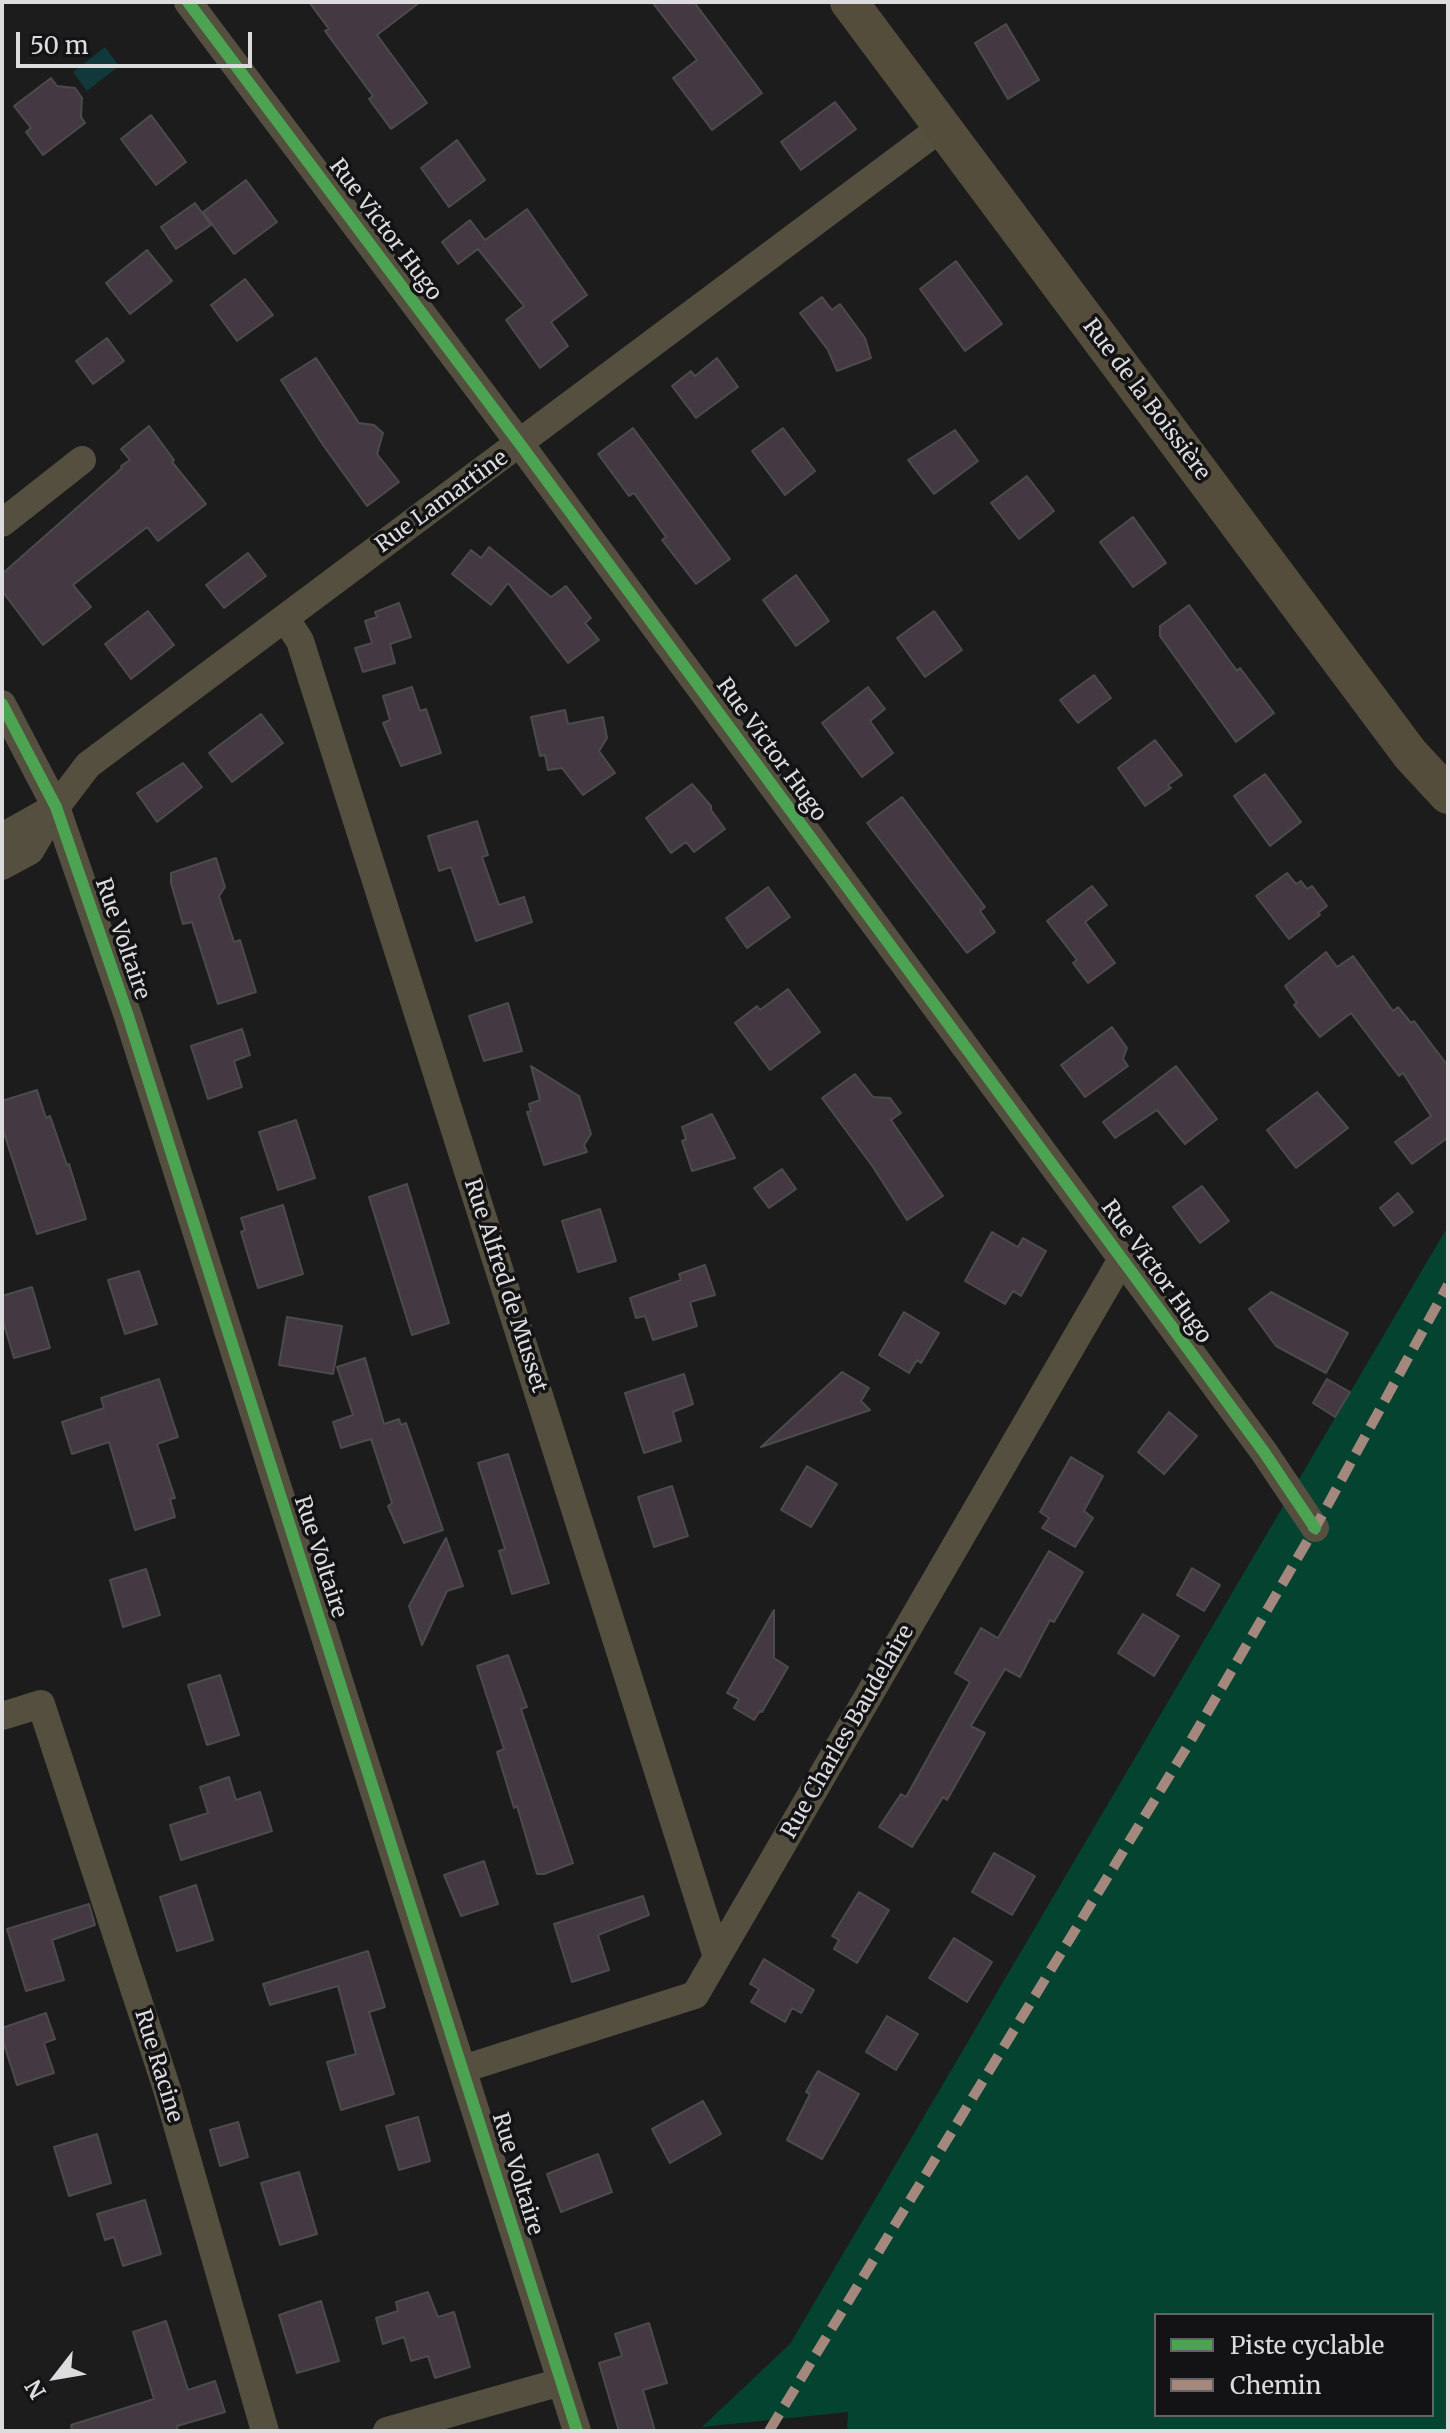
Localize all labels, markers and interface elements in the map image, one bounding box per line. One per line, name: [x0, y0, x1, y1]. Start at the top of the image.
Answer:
scale bar: [20, 16, 256, 66]
text: 50 m: [30, 30, 89, 61]
street label: Rue Victor Hugo: [323, 154, 447, 306]
street label: Rue de la Boissière: [1077, 314, 1215, 486]
street label: Rue Lamartine: [371, 445, 513, 559]
street label: Rue Victor Hugo: [710, 673, 832, 827]
street label: Rue Voltaire: [89, 875, 155, 1003]
street label: Rue Alfred de Musset: [458, 1176, 552, 1396]
street label: Rue Victor Hugo: [1095, 1195, 1217, 1349]
street label: Rue Voltaire: [288, 1493, 352, 1621]
street label: Rue Charles Baudelaire: [776, 1621, 920, 1843]
street label: Rue Racine: [128, 2006, 188, 2126]
street label: Rue Voltaire: [486, 2110, 548, 2238]
legend: [1154, 2313, 1434, 2417]
text: Piste cyclable: [1230, 2330, 1384, 2361]
north arrow: [16, 2337, 96, 2417]
text: Chemin: [1230, 2370, 1321, 2401]
text: N: [19, 2375, 52, 2404]

